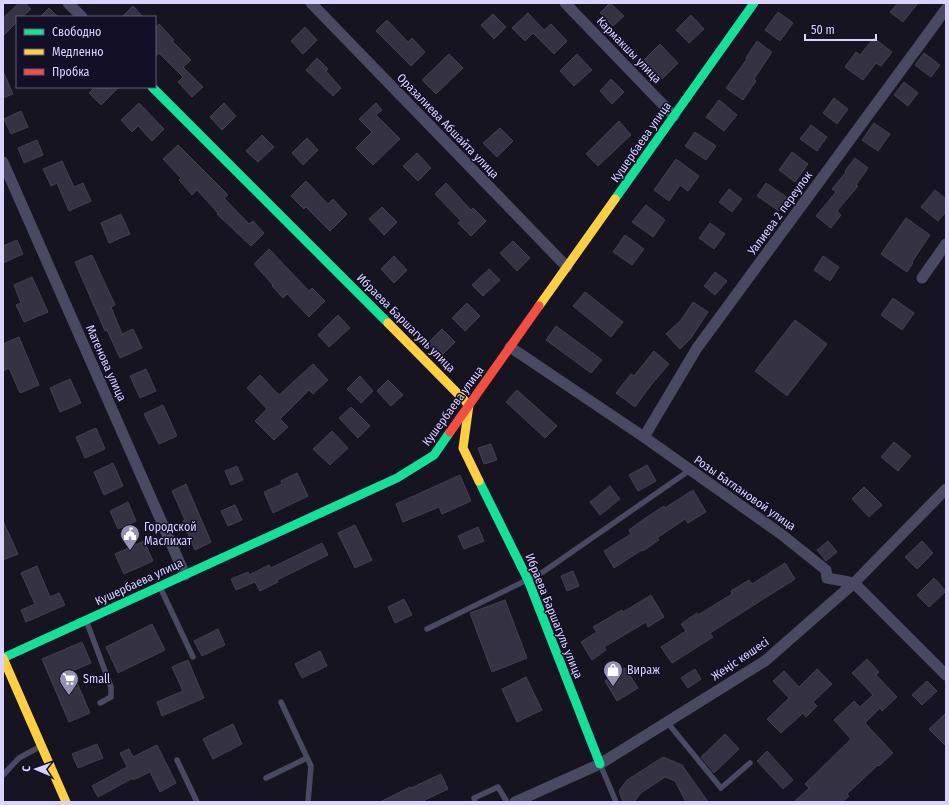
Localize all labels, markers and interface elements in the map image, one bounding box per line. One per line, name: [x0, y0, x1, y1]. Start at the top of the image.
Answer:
street label: Кармакшы улица: [594, 14, 664, 86]
legend: [16, 16, 156, 88]
scale bar: [805, 16, 876, 42]
text: 50 m: [811, 23, 835, 37]
text: Свободно: [52, 25, 101, 39]
text: Медленно: [52, 45, 104, 59]
text: Пробка: [52, 65, 90, 79]
street label: Оразалиева Абшайта улица: [394, 71, 502, 182]
street label: Кушербаева улица: [608, 99, 674, 185]
street label: Уалиева 2 переулок: [744, 168, 815, 258]
street label: Ибраева Баршагуль улица: [354, 271, 458, 375]
street label: Матенова улица: [83, 323, 129, 403]
street label: Кушербаева улица: [419, 363, 487, 449]
street label: Розы Баглановой улица: [692, 453, 799, 533]
place label: Городской Маслихат: [144, 520, 197, 548]
public building icon: Городской Маслихат: [119, 523, 141, 551]
street label: Ибраева Баршагуль улица: [522, 551, 586, 681]
street label: Кушербаева улица: [93, 556, 185, 608]
street label: Жеңіс көшесі: [708, 635, 772, 683]
shop icon: Вираж: [602, 659, 624, 687]
place label: Вираж: [627, 663, 660, 677]
supermarket icon: Small: [58, 668, 80, 696]
place label: Small: [83, 672, 110, 686]
north arrow: [16, 749, 56, 789]
text: С: [20, 765, 33, 772]

